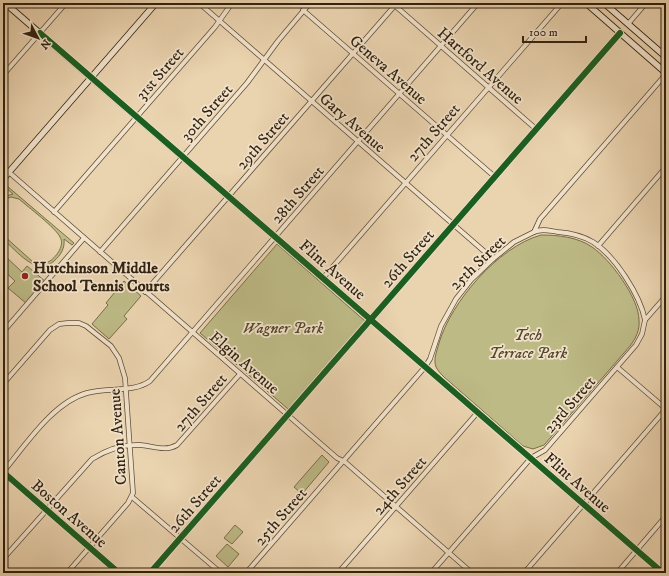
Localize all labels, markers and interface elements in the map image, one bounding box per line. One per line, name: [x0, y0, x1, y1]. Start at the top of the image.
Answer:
north arrow: [18, 18, 58, 58]
scale bar: [523, 18, 586, 44]
street label: Hartford Avenue: [433, 23, 528, 109]
text: 100 m: [529, 25, 558, 40]
street label: Geneva Avenue: [345, 31, 431, 109]
text: N: [37, 36, 53, 52]
street label: 31st Street: [131, 43, 188, 104]
street label: 30th Street: [176, 80, 237, 145]
street label: Gary Avenue: [315, 89, 390, 157]
street label: 27th Street: [403, 99, 464, 166]
street label: 29th Street: [232, 107, 293, 174]
street label: 28th Street: [267, 161, 328, 228]
street label: 26th Street: [377, 225, 439, 292]
street label: 25th Street: [445, 231, 510, 294]
street label: Flint Avenue: [295, 235, 370, 304]
place label: Hutchinson Middle School Tennis Courts: [33, 258, 170, 296]
marker: Hutchinson Middle School Tennis Courts: [20, 271, 30, 281]
park label: Wagner Park: [243, 318, 324, 338]
park label: Tech Terrace Park: [489, 325, 567, 363]
street label: Elgin Avenue: [205, 327, 284, 399]
street label: 27th Street: [170, 369, 231, 436]
street label: 23rd Street: [540, 372, 600, 437]
street label: Canton Avenue: [105, 388, 131, 486]
street label: Flint Avenue: [540, 448, 615, 517]
street label: 24th Street: [369, 452, 431, 519]
street label: 26th Street: [164, 470, 226, 537]
street label: Boston Avenue: [27, 475, 112, 552]
street label: 25th Street: [250, 483, 311, 550]

